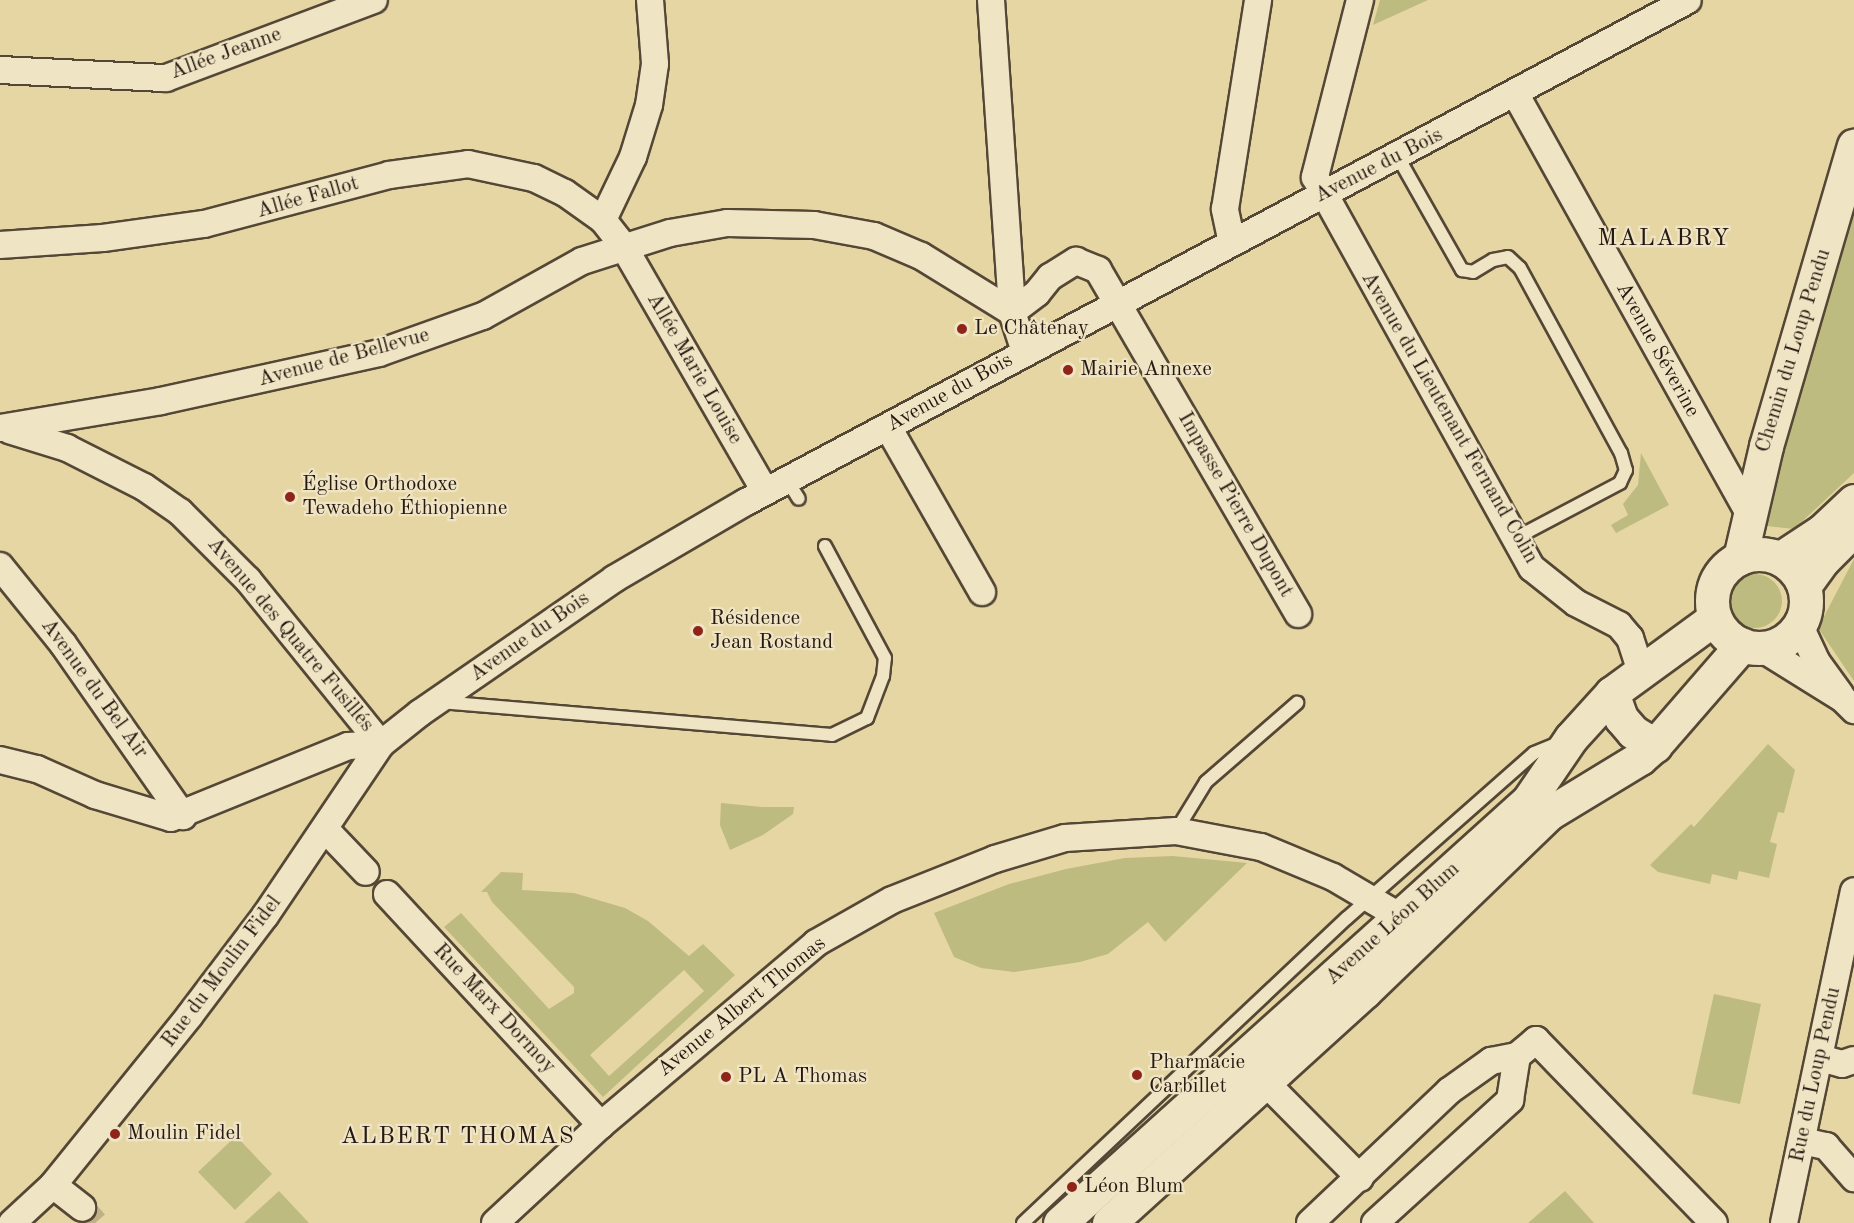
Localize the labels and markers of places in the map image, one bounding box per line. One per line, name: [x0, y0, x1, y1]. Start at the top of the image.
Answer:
place label: Le Châtenay: [974, 316, 1089, 342]
marker: Le Châtenay: [955, 322, 969, 336]
place label: Mairie Annexe: [1080, 357, 1212, 383]
marker: Mairie Annexe: [1061, 363, 1075, 377]
place label: Église Orthodoxe Tewadeho Éthiopienne: [302, 472, 507, 522]
marker: Église Orthodoxe Tewadeho Éthiopienne: [283, 490, 297, 504]
place label: Résidence Jean Rostand: [710, 606, 833, 656]
marker: Résidence Jean Rostand: [691, 624, 705, 638]
place label: Pharmacie Carbillet: [1149, 1050, 1245, 1100]
place label: PL A Thomas: [738, 1064, 867, 1090]
marker: Pharmacie Carbillet: [1130, 1068, 1144, 1082]
marker: PL A Thomas: [719, 1070, 733, 1084]
place label: Moulin Fidel: [127, 1121, 241, 1147]
marker: Moulin Fidel: [108, 1127, 122, 1141]
place label: Léon Blum: [1084, 1174, 1183, 1200]
marker: Léon Blum: [1065, 1180, 1079, 1194]

